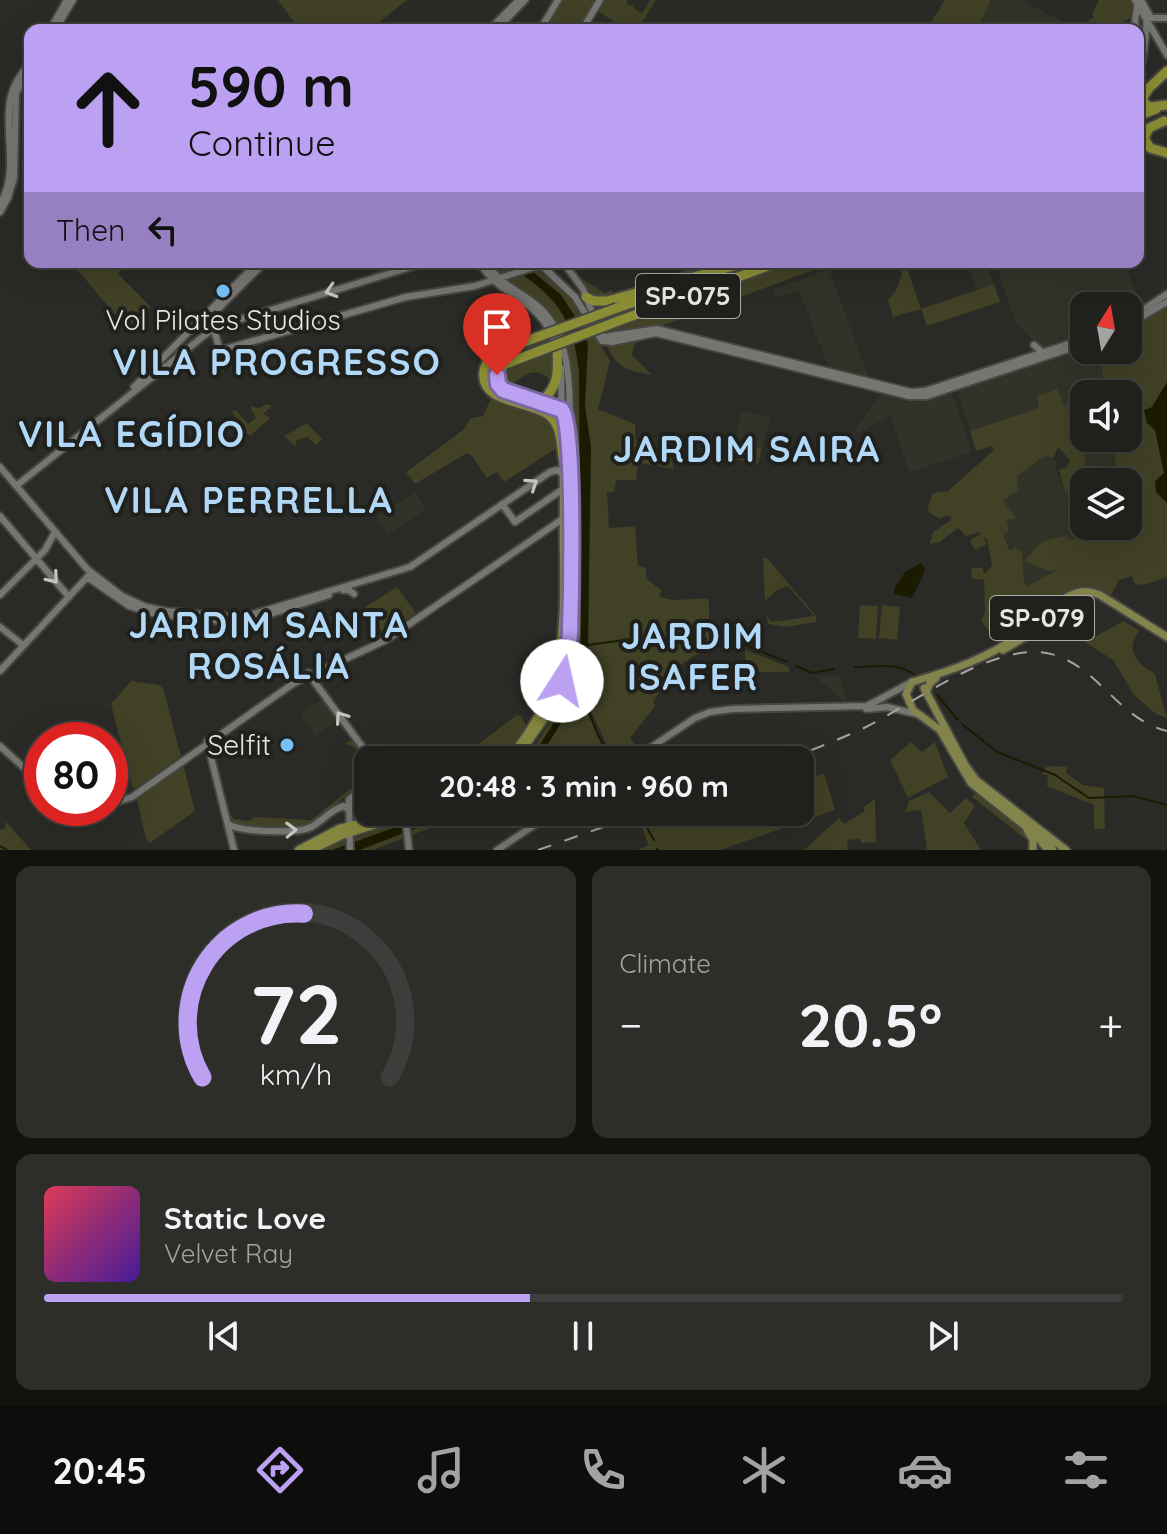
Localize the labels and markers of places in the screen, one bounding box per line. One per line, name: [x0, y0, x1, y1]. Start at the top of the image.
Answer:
marker: Vol Pilates Studios: [214, 282, 232, 300]
pin: [463, 293, 531, 375]
place label: Vol Pilates Studios: [105, 302, 341, 337]
place label: Selfit: [207, 727, 271, 762]
marker: Selfit: [278, 736, 296, 754]

